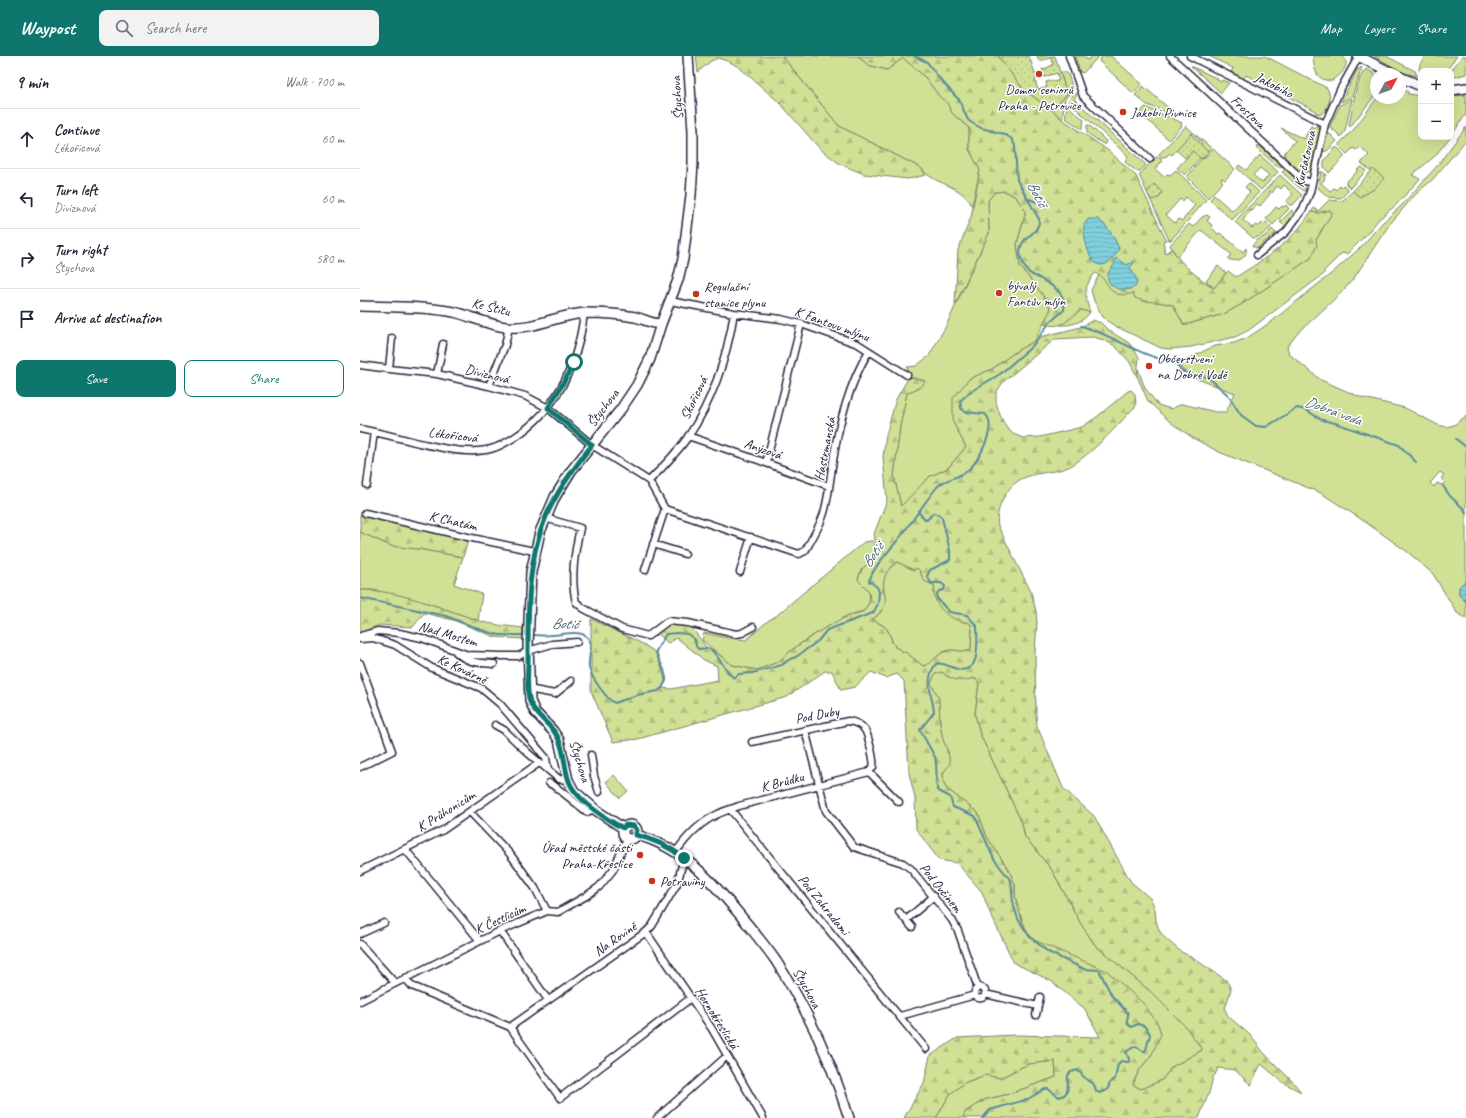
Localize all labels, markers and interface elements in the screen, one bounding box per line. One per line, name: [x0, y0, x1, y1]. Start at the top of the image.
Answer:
search box: [99, 10, 379, 46]
text: Waypost: [20, 16, 75, 40]
icon: search: [113, 17, 135, 39]
text: Search here: [145, 19, 206, 38]
text: Map: [1320, 20, 1342, 37]
text: Layers: [1364, 20, 1395, 37]
text: Share: [1417, 20, 1446, 37]
street label: Jakobiho: [1251, 68, 1297, 102]
north arrow: [1370, 68, 1406, 104]
map controls: [1418, 68, 1454, 140]
button: +: [1418, 68, 1454, 104]
marker: Domov seniorů Praha - Petrovice: [1034, 69, 1044, 79]
text: 9 min: [16, 72, 48, 93]
text: Walk · 700 m: [285, 74, 344, 90]
street label: Štychova: [667, 75, 687, 120]
place label: Domov seniorů Praha - Petrovice: [997, 81, 1082, 114]
street label: Frostova: [1227, 92, 1270, 133]
place label: Jakobi Pivnice: [1130, 104, 1197, 121]
button: −: [1418, 104, 1454, 140]
marker: Jakobi Pivnice: [1118, 107, 1128, 117]
text: Continue: [54, 121, 99, 140]
icon: ahead: [16, 128, 38, 150]
street label: Kurčatovova: [1290, 128, 1320, 189]
text: 60 m: [322, 131, 344, 147]
text: Lékořicová: [54, 140, 100, 156]
water label: Botič: [1022, 178, 1054, 214]
text: Turn left: [54, 181, 97, 200]
icon: left: [16, 188, 38, 210]
text: 60 m: [322, 191, 344, 207]
text: Diviznová: [54, 200, 96, 216]
text: Turn right: [54, 241, 107, 260]
icon: right: [16, 248, 38, 270]
text: 580 m: [316, 251, 344, 267]
text: Štychova: [54, 260, 94, 276]
place label: bývalý Fantův mlýn: [1007, 277, 1066, 310]
place label: Regulační stanice plynu: [704, 278, 766, 311]
marker: bývalý Fantův mlýn: [994, 288, 1004, 298]
marker: Regulační stanice plynu: [691, 289, 701, 299]
street label: Ke Štítu: [470, 294, 512, 320]
street label: K Fantovu mlýnu: [792, 303, 872, 346]
icon: arrive: [16, 308, 38, 330]
text: Arrive at destination: [54, 309, 161, 328]
place label: Občerstvení na Dobré Vodě: [1157, 350, 1229, 383]
route start: [565, 353, 583, 371]
button: Save: [16, 360, 176, 397]
button: Share: [184, 360, 344, 397]
street label: Diviznová: [463, 360, 513, 388]
marker: Občerstvení na Dobré Vodě: [1144, 361, 1154, 371]
street label: Skořicová: [676, 372, 712, 422]
street label: Štychova: [583, 385, 624, 430]
water label: Dobrá voda: [1302, 392, 1366, 431]
street label: Hastrmanská: [811, 414, 840, 482]
street label: Lékořicová: [428, 424, 480, 447]
street label: Anýzová: [742, 435, 786, 464]
street label: K Chatám: [428, 507, 480, 535]
water label: Botič: [858, 535, 891, 571]
water label: Botič: [552, 614, 583, 634]
street label: Nad Mostem: [417, 618, 480, 651]
street label: Ke Kovárně: [435, 650, 492, 689]
street label: Pod Duby: [794, 702, 841, 728]
street label: Štychova: [566, 738, 595, 785]
street label: K Brůdku: [759, 768, 806, 796]
street label: K Průhonicům: [414, 786, 479, 836]
place label: Úřad městské části Praha-Křeslice: [542, 839, 634, 872]
route end: [675, 849, 693, 867]
marker: Úřad městské části Praha-Křeslice: [635, 850, 645, 860]
street label: Pod Ovčínem: [916, 860, 967, 917]
street label: Pod Zahradami: [794, 871, 855, 940]
place label: Potraviny: [660, 873, 706, 890]
marker: Potraviny: [647, 876, 657, 886]
street label: K Čestlicům: [472, 899, 529, 938]
street label: Na Rovině: [590, 917, 641, 960]
street label: Štychova: [789, 965, 826, 1012]
street label: Hornokřeslická: [691, 984, 744, 1054]

